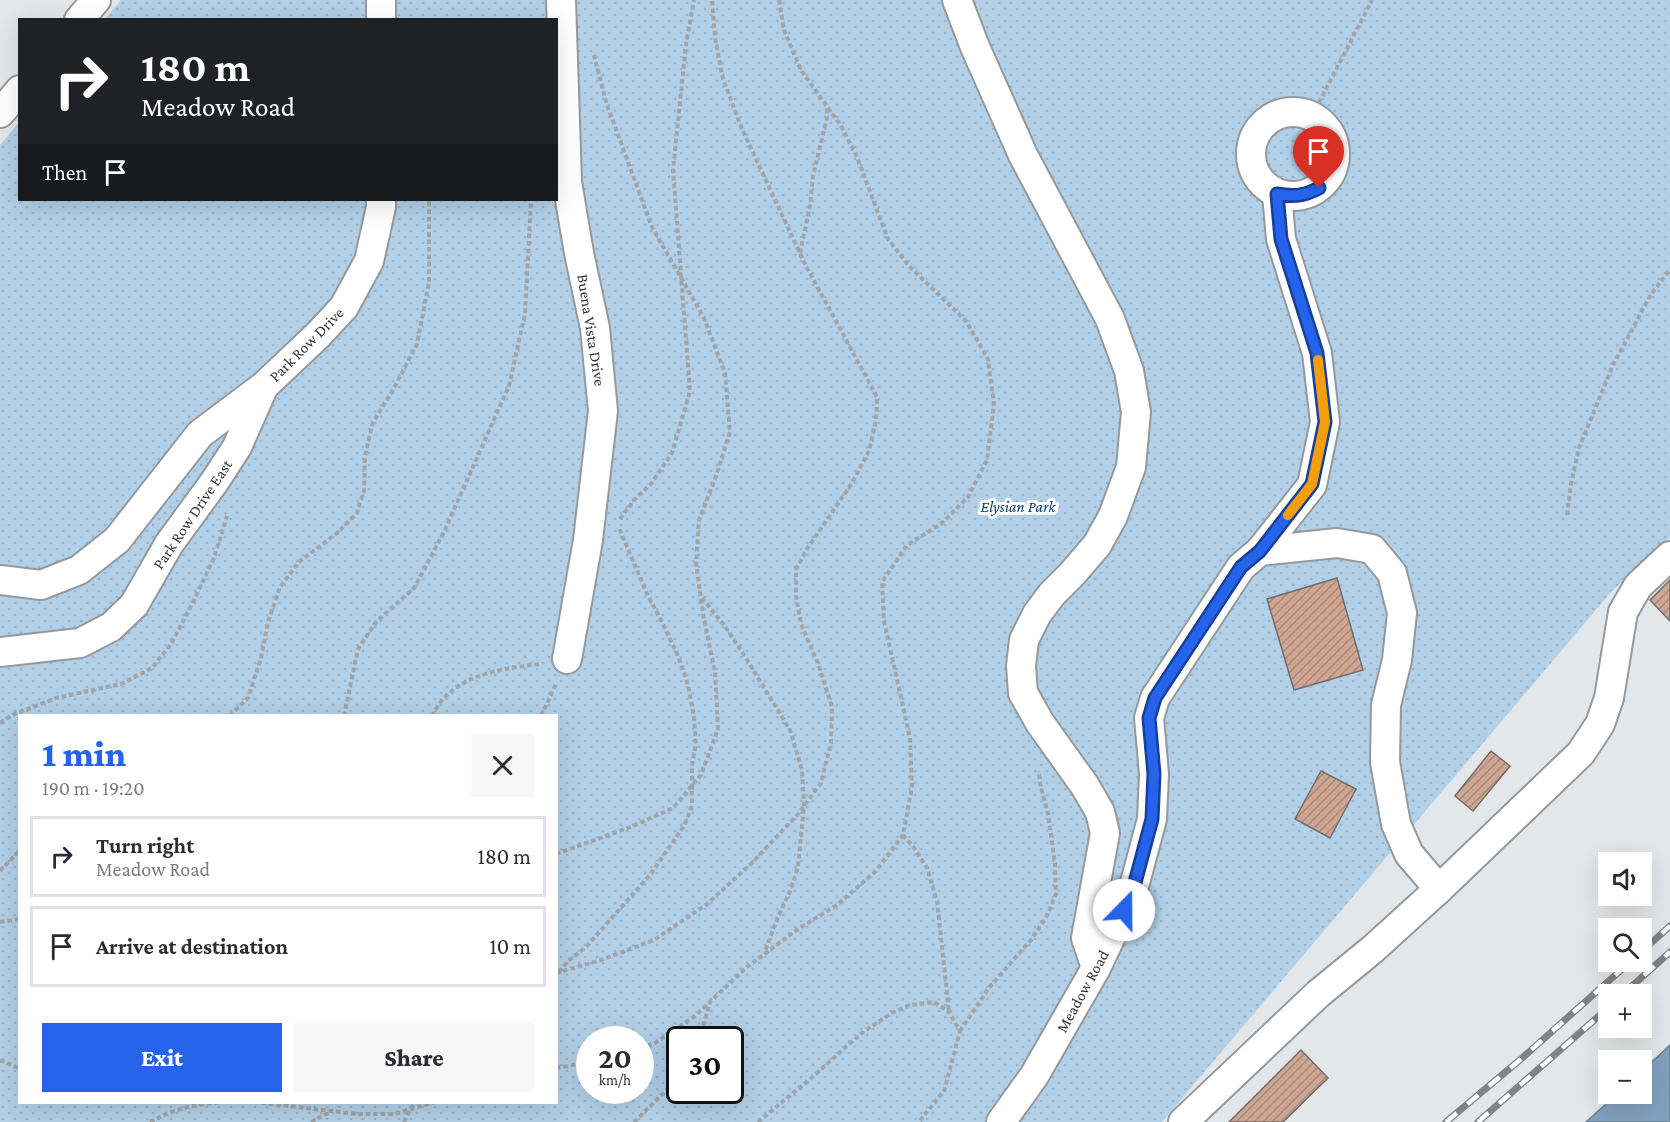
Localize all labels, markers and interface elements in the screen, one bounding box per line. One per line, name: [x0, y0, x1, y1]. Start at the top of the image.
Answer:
icon: right: [42, 42, 120, 120]
text: 180 m: [141, 43, 250, 90]
text: Meadow Road: [141, 92, 295, 122]
pin: [1293, 126, 1344, 188]
icon: arrive: [1302, 135, 1335, 168]
icon: arrive: [99, 156, 132, 189]
text: Then: [42, 160, 87, 185]
street label: Buena Vista Drive: [574, 273, 609, 387]
street label: Park Row Drive: [266, 304, 347, 385]
street label: Park Row Drive East: [150, 456, 236, 572]
park label: Elysian Park: [981, 498, 1056, 516]
text: 1 min: [42, 734, 126, 774]
button: close: [471, 734, 534, 797]
text: 190 m · 19:20: [42, 777, 144, 799]
text: Turn right: [96, 833, 194, 858]
icon: right: [45, 840, 78, 873]
text: 180 m: [478, 844, 531, 869]
map controls: [1598, 852, 1652, 1104]
button: sound: [1598, 852, 1652, 906]
text: Meadow Road: [96, 858, 210, 880]
position arrow: [1092, 878, 1156, 942]
button: search: [1598, 918, 1652, 972]
icon: arrive: [45, 930, 78, 963]
text: Arrive at destination: [96, 934, 288, 959]
text: 10 m: [489, 934, 531, 959]
street label: Meadow Road: [1053, 947, 1112, 1035]
button: +: [1598, 984, 1652, 1038]
button: Exit: [42, 1023, 282, 1092]
button: Share: [294, 1023, 534, 1092]
speed limit sign: 30: [666, 1026, 744, 1104]
text: 20: [598, 1041, 632, 1074]
button: −: [1598, 1050, 1652, 1104]
text: km/h: [599, 1072, 631, 1088]

